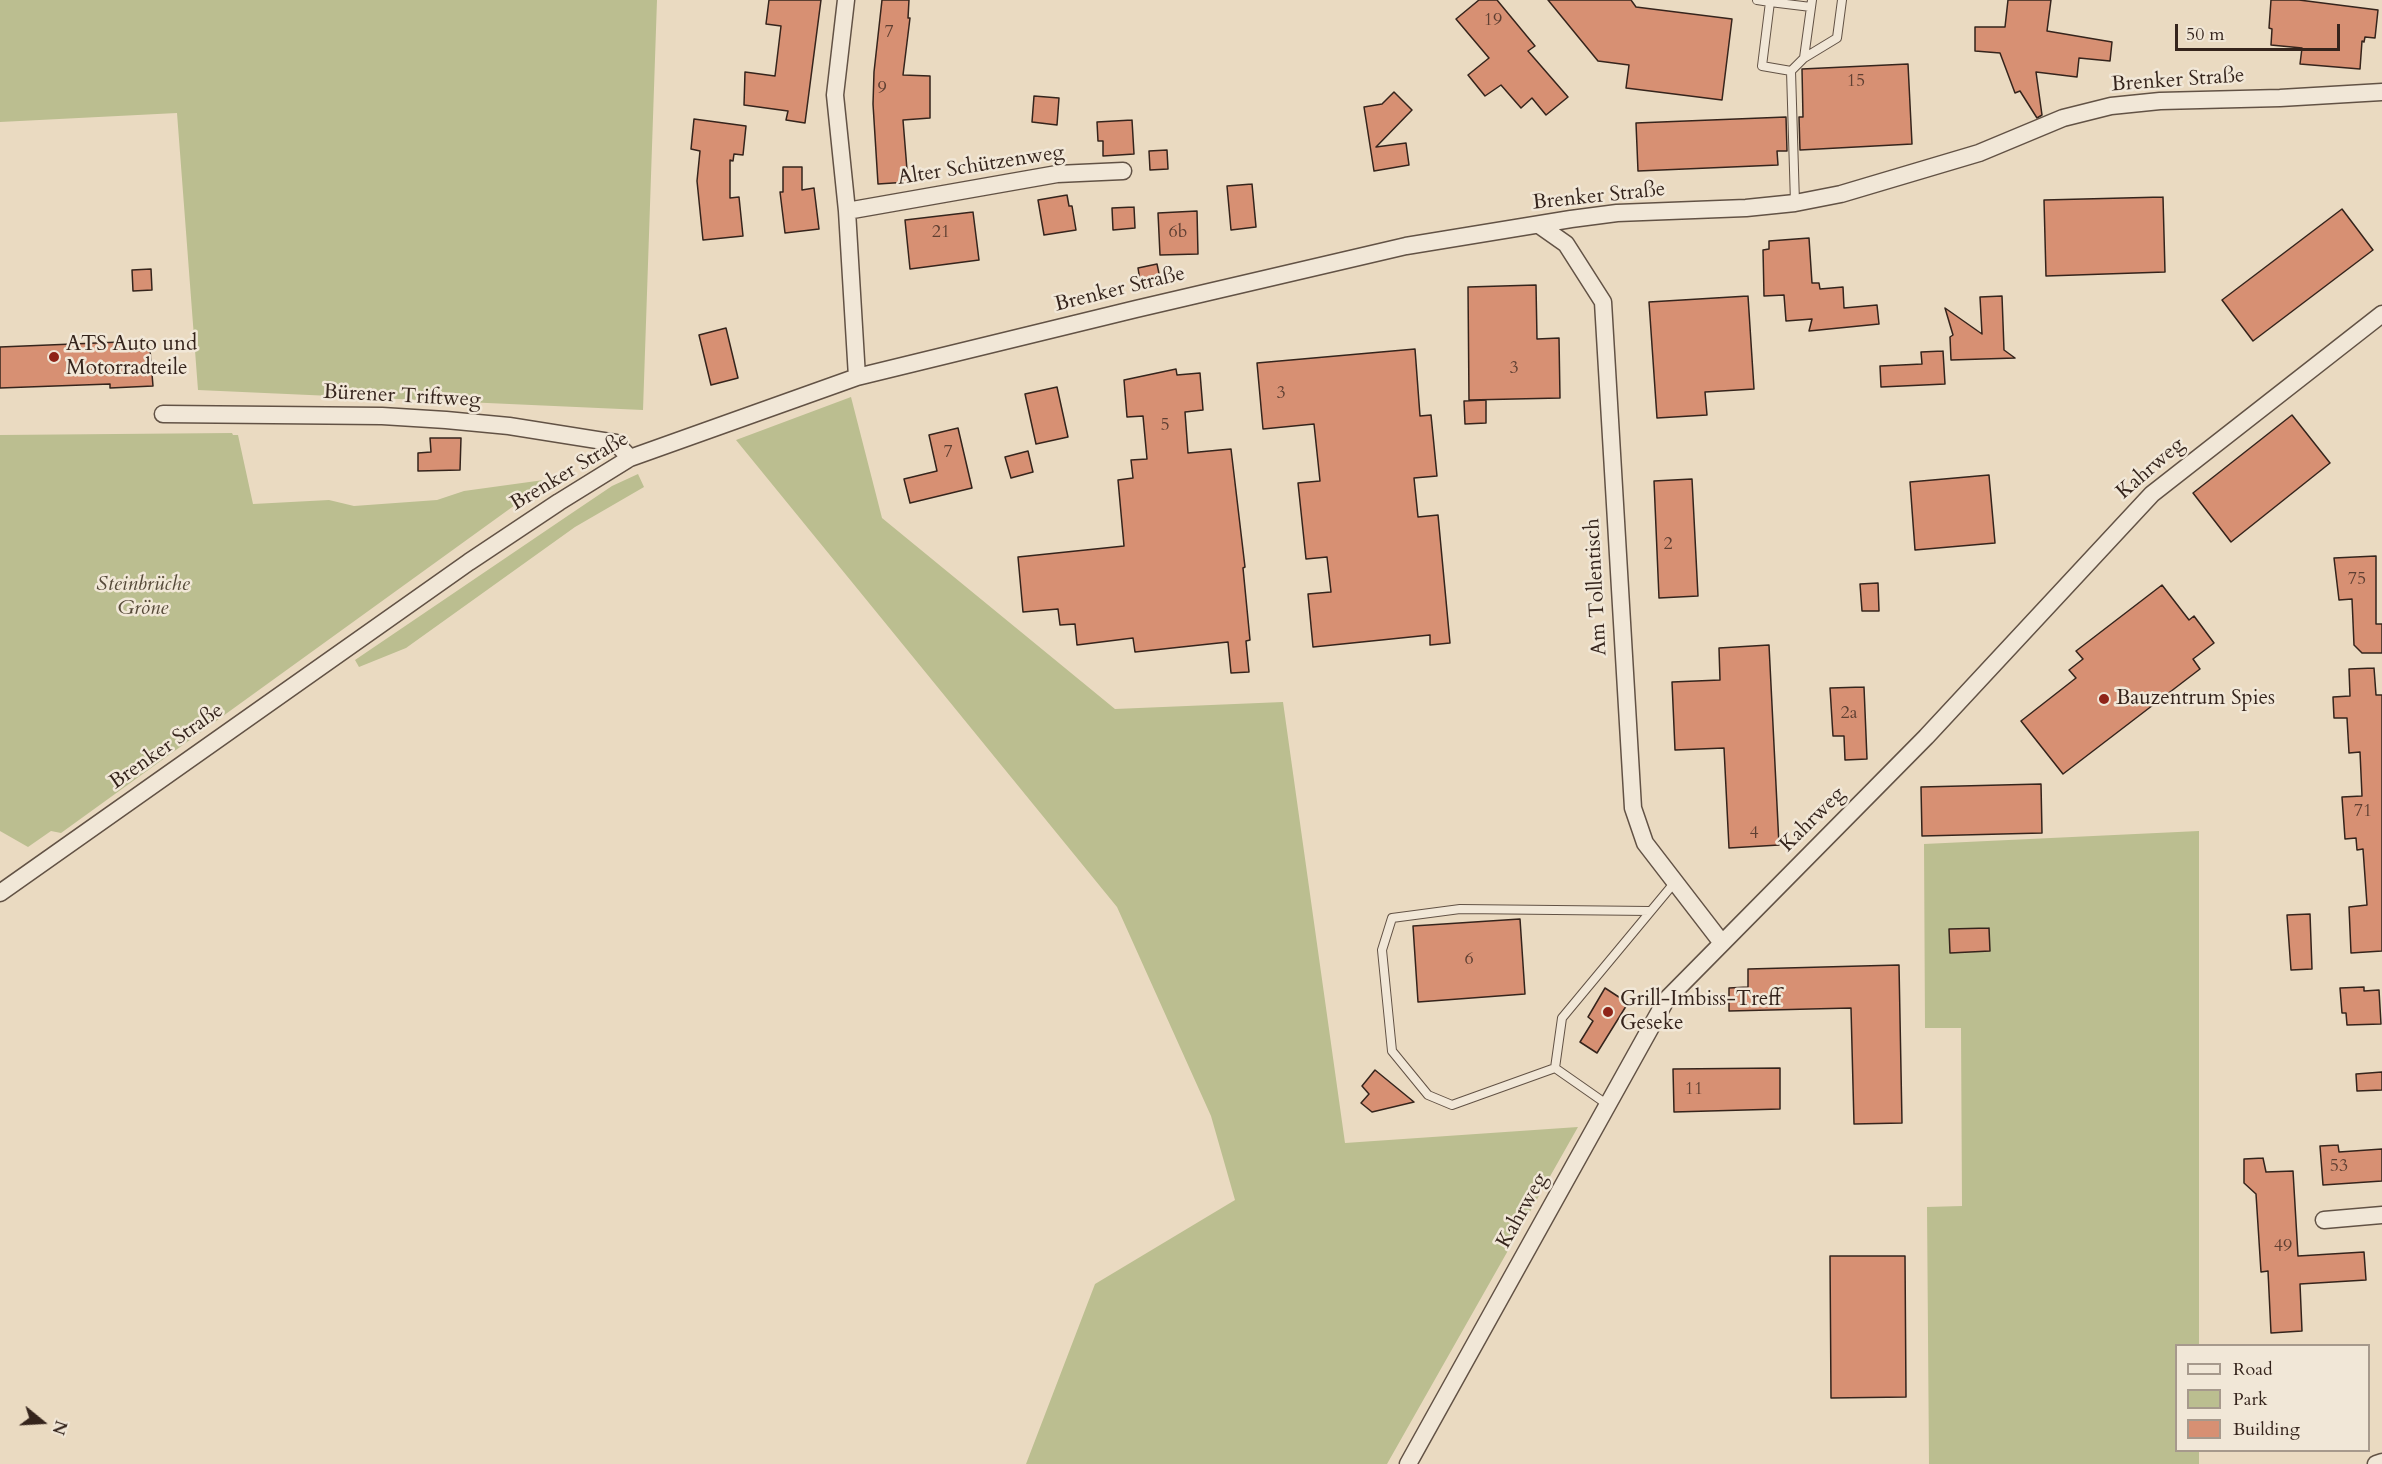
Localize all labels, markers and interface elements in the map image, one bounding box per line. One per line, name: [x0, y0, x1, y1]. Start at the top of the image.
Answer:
house number: 19: [1484, 10, 1502, 32]
scale bar: [2178, 12, 2343, 50]
house number: 7: [884, 22, 894, 44]
text: 50 m: [2186, 22, 2225, 47]
street label: Brenker Straße: [2111, 64, 2245, 98]
house number: 15: [1847, 71, 1865, 93]
house number: 9: [877, 78, 887, 100]
street label: Alter Schützenweg: [896, 140, 1066, 192]
street label: Brenker Straße: [1531, 177, 1667, 217]
house number: 21: [932, 222, 950, 244]
house number: 6b: [1169, 222, 1187, 244]
street label: Brenker Straße: [1052, 262, 1188, 318]
place label: ATS Auto und Motorradteile: [66, 332, 197, 382]
marker: ATS Auto und Motorradteile: [47, 350, 61, 364]
house number: 3: [1509, 358, 1519, 380]
street label: Bürener Triftweg: [323, 380, 481, 414]
house number: 3: [1276, 383, 1286, 405]
house number: 5: [1160, 415, 1170, 437]
street label: Brenker Straße: [506, 427, 634, 517]
street label: Kahrweg: [2112, 433, 2190, 505]
house number: 7: [943, 442, 953, 464]
street label: Am Tollentisch: [1581, 517, 1613, 657]
house number: 2: [1663, 534, 1673, 556]
house number: 75: [2348, 569, 2366, 591]
park label: Steinbrüche Gröne: [96, 572, 190, 622]
place label: Bauzentrum Spies: [2116, 686, 2275, 712]
marker: Bauzentrum Spies: [2097, 692, 2111, 706]
street label: Brenker Straße: [105, 698, 229, 796]
house number: 2a: [1841, 703, 1857, 725]
street label: Kahrweg: [1775, 782, 1851, 858]
house number: 71: [2354, 801, 2372, 823]
house number: 4: [1749, 823, 1759, 845]
house number: 6: [1464, 949, 1474, 971]
place label: Grill-Imbiss-Treff Geseke: [1620, 987, 1781, 1037]
marker: Grill-Imbiss-Treff Geseke: [1601, 1005, 1615, 1019]
house number: 11: [1685, 1079, 1703, 1101]
house number: 53: [2330, 1156, 2348, 1178]
street label: Kahrweg: [1492, 1169, 1554, 1253]
house number: 49: [2274, 1236, 2292, 1258]
legend: [2175, 1344, 2370, 1452]
text: Road: [2233, 1357, 2273, 1382]
text: Park: [2233, 1387, 2268, 1412]
north arrow: [12, 1392, 72, 1452]
text: Building: [2233, 1417, 2300, 1442]
text: N: [47, 1418, 72, 1438]

